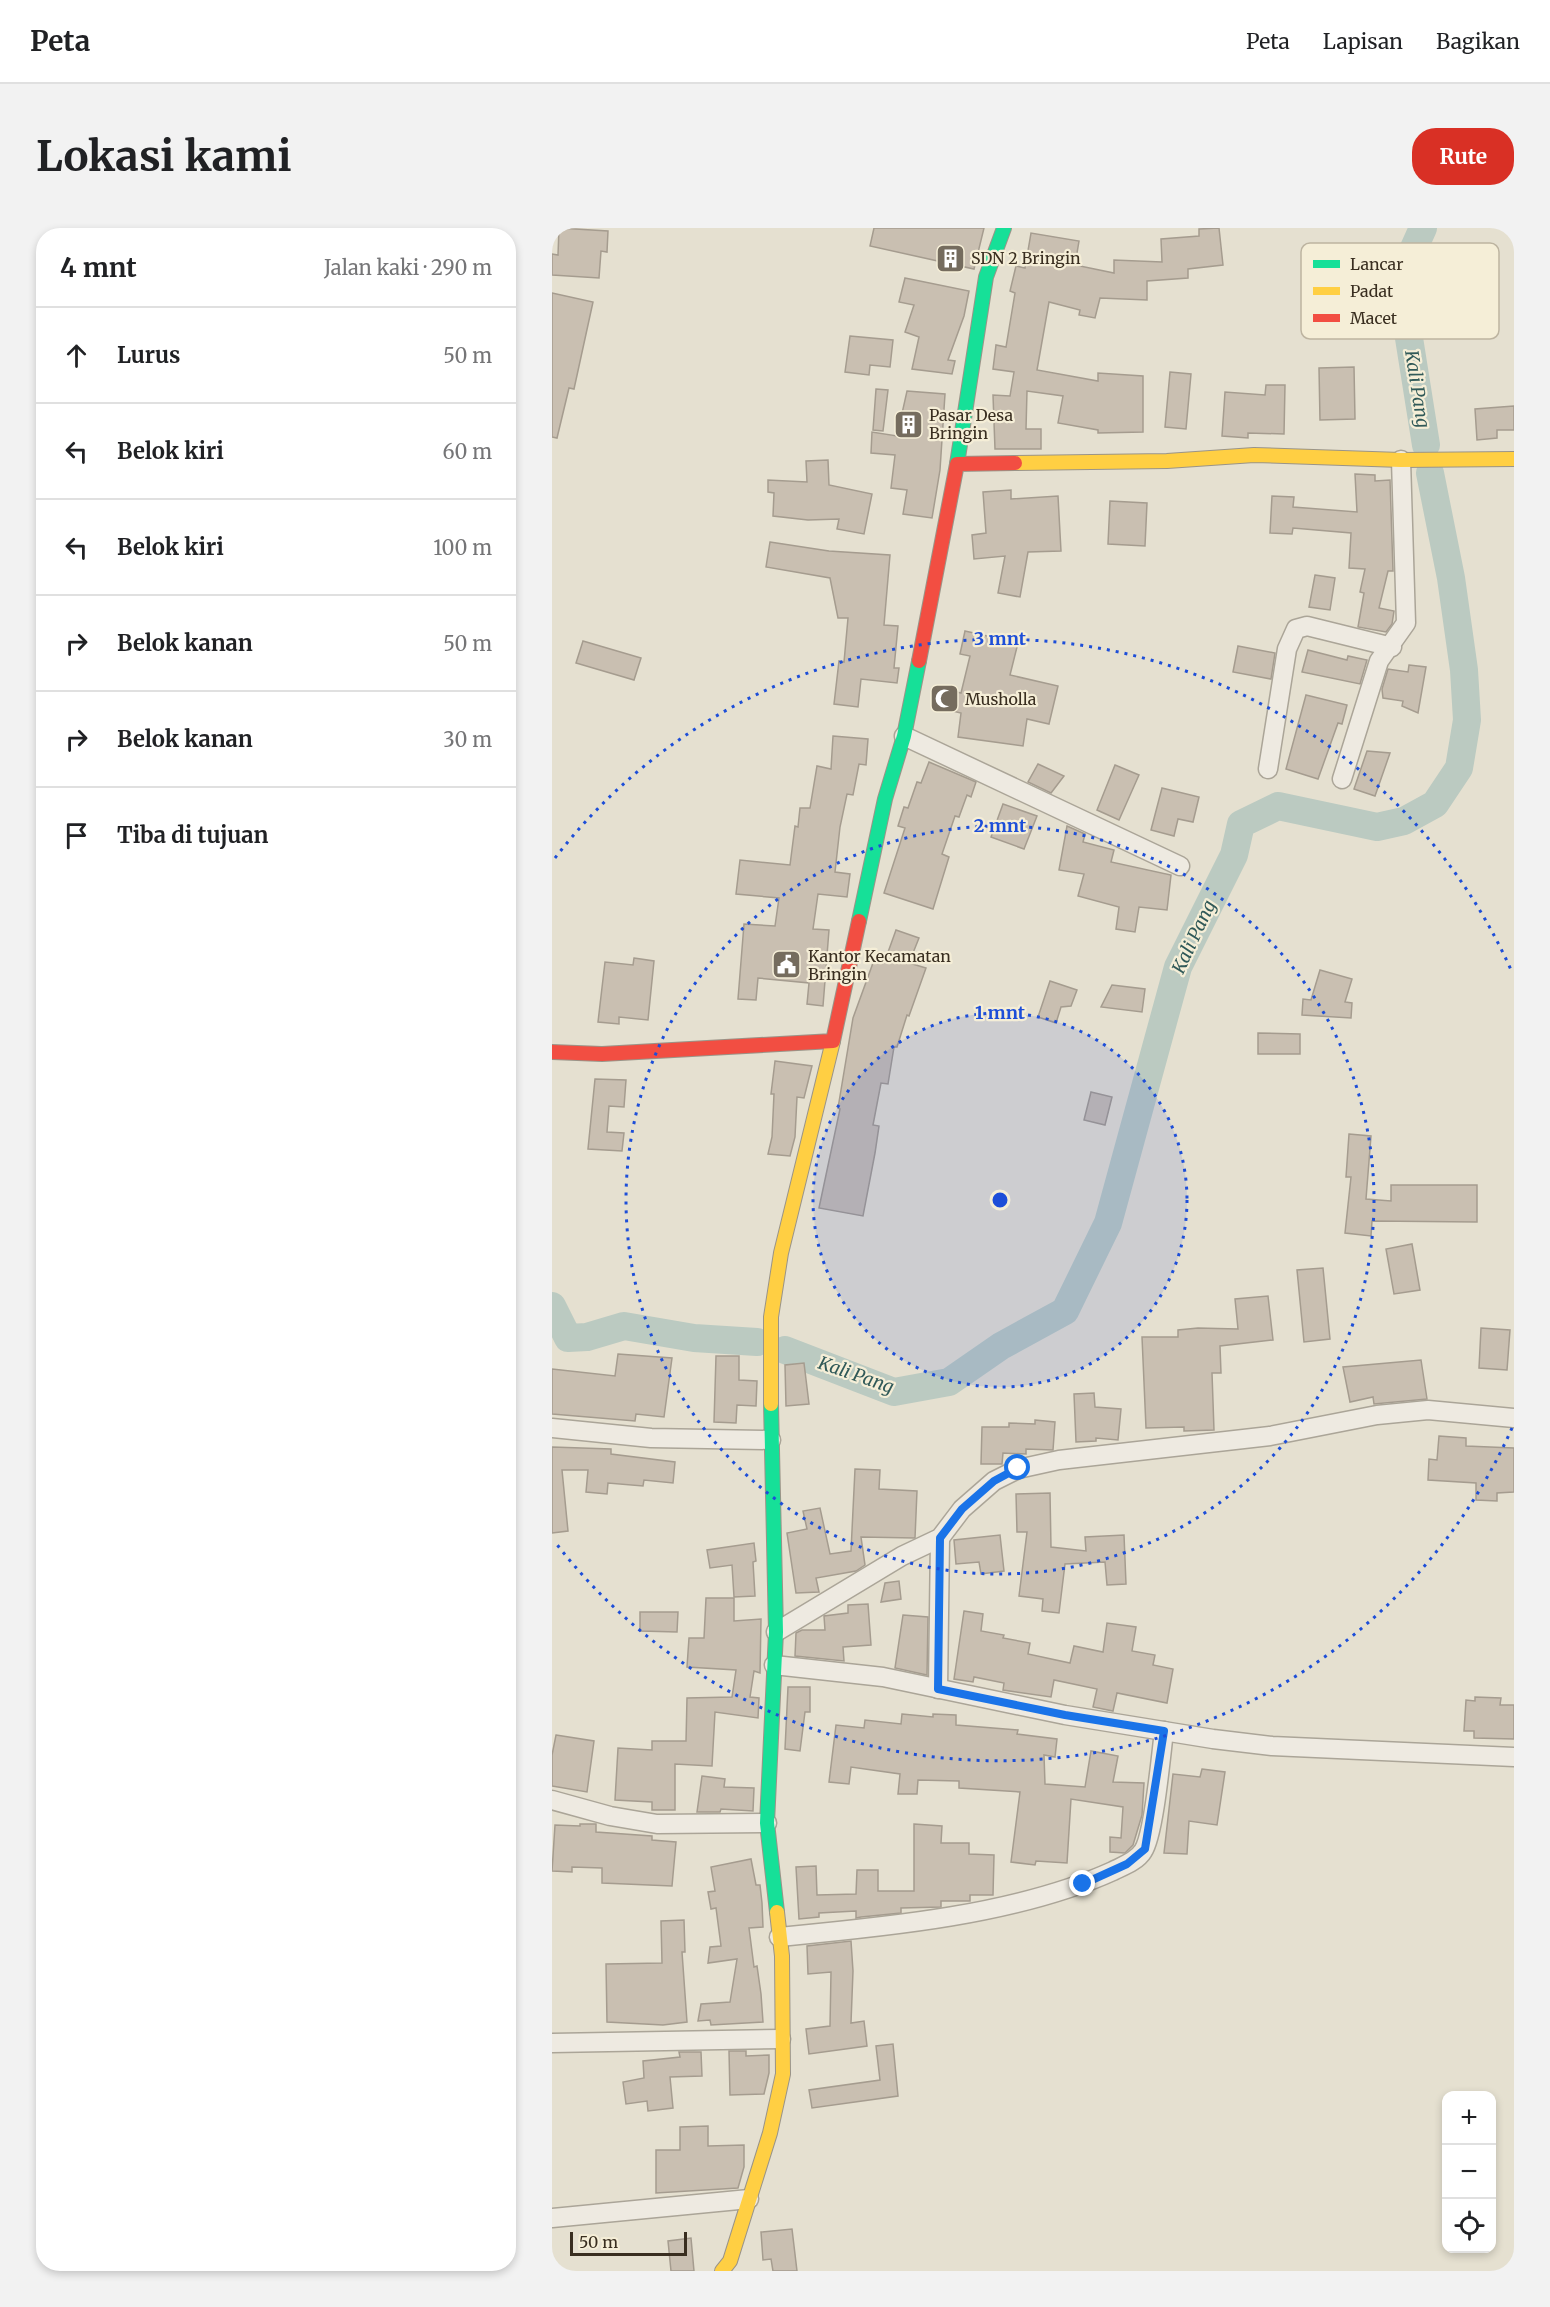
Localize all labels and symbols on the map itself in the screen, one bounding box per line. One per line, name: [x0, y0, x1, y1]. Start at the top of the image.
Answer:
building icon: SDN 2 Bringin: [934, 242, 966, 274]
legend: [1301, 243, 1499, 339]
place label: SDN 2 Bringin: [971, 248, 1081, 268]
text: Lancar: [1350, 254, 1403, 274]
text: Padat: [1350, 281, 1394, 301]
text: Macet: [1350, 308, 1398, 328]
water label: Kali Pang: [1400, 347, 1435, 429]
place label: Pasar Desa Bringin: [929, 405, 1013, 443]
building icon: Pasar Desa Bringin: [892, 408, 924, 440]
text: 3 mnt: [974, 627, 1027, 650]
mosque icon: Musholla: [928, 683, 960, 715]
place label: Musholla: [965, 689, 1037, 709]
text: 2 mnt: [974, 814, 1027, 837]
water label: Kali Pang: [1166, 896, 1221, 978]
place label: Kantor Kecamatan Bringin: [808, 946, 951, 984]
public building icon: Kantor Kecamatan Bringin: [771, 949, 803, 981]
text: 1 mnt: [975, 1001, 1026, 1024]
centre of rings: [990, 1190, 1010, 1210]
water label: Kali Pang: [814, 1351, 897, 1398]
route start: [1004, 1454, 1030, 1480]
route end: [1069, 1870, 1095, 1896]
scale bar: [570, 2229, 687, 2256]

